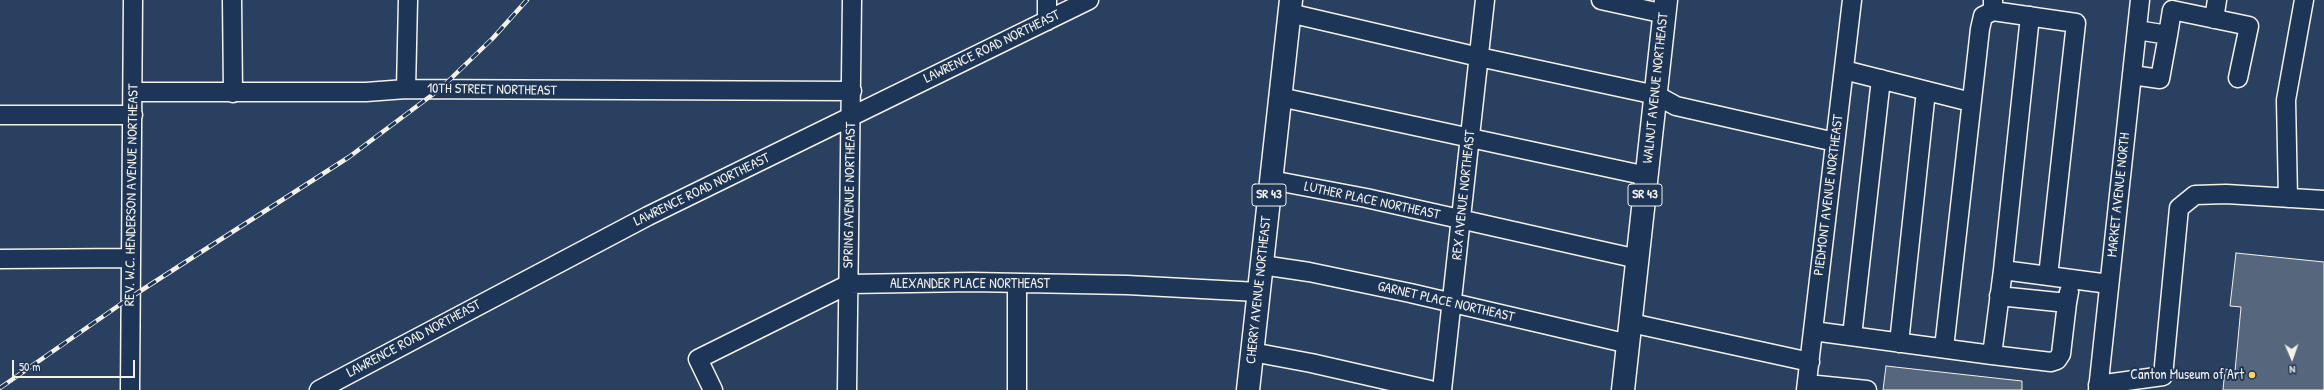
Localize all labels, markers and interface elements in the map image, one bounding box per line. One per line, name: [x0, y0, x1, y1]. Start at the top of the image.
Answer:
street label: LAWRENCE ROAD NORTHEAST: [921, 7, 1063, 87]
street label: WALNUT AVENUE NORTHEAST: [1640, 12, 1672, 164]
street label: 10TH STREET NORTHEAST: [427, 80, 557, 100]
street label: REV. W.C. HENDERSON AVENUE NORTHEAST: [122, 84, 142, 306]
street label: PIEDMONT AVENUE NORTHEAST: [1811, 113, 1847, 277]
street label: SPRING AVENUE NORTHEAST: [840, 122, 860, 268]
street label: REX AVENUE NORTHEAST: [1449, 129, 1479, 261]
street label: MARKET AVENUE NORTH: [2104, 132, 2134, 258]
street label: LAWRENCE ROAD NORTHEAST: [631, 150, 773, 230]
street label: LUTHER PLACE NORTHEAST: [1303, 178, 1441, 224]
road number: SR 43: [1252, 184, 1286, 206]
road number: SR 43: [1628, 184, 1662, 206]
street label: CHERRY AVENUE NORTHEAST: [1243, 215, 1275, 365]
street label: ALEXANDER PLACE NORTHEAST: [890, 276, 1050, 292]
street label: GARNET PLACE NORTHEAST: [1376, 278, 1516, 326]
street label: LAWRENCE ROAD NORTHEAST: [344, 297, 484, 381]
north arrow: [2272, 338, 2312, 378]
scale bar: [14, 352, 137, 378]
text: 50 m: [19, 358, 40, 375]
text: N: [2289, 363, 2296, 377]
place label: Canton Museum of Art: [2130, 367, 2244, 383]
marker: Canton Museum of Art: [2247, 370, 2257, 380]

